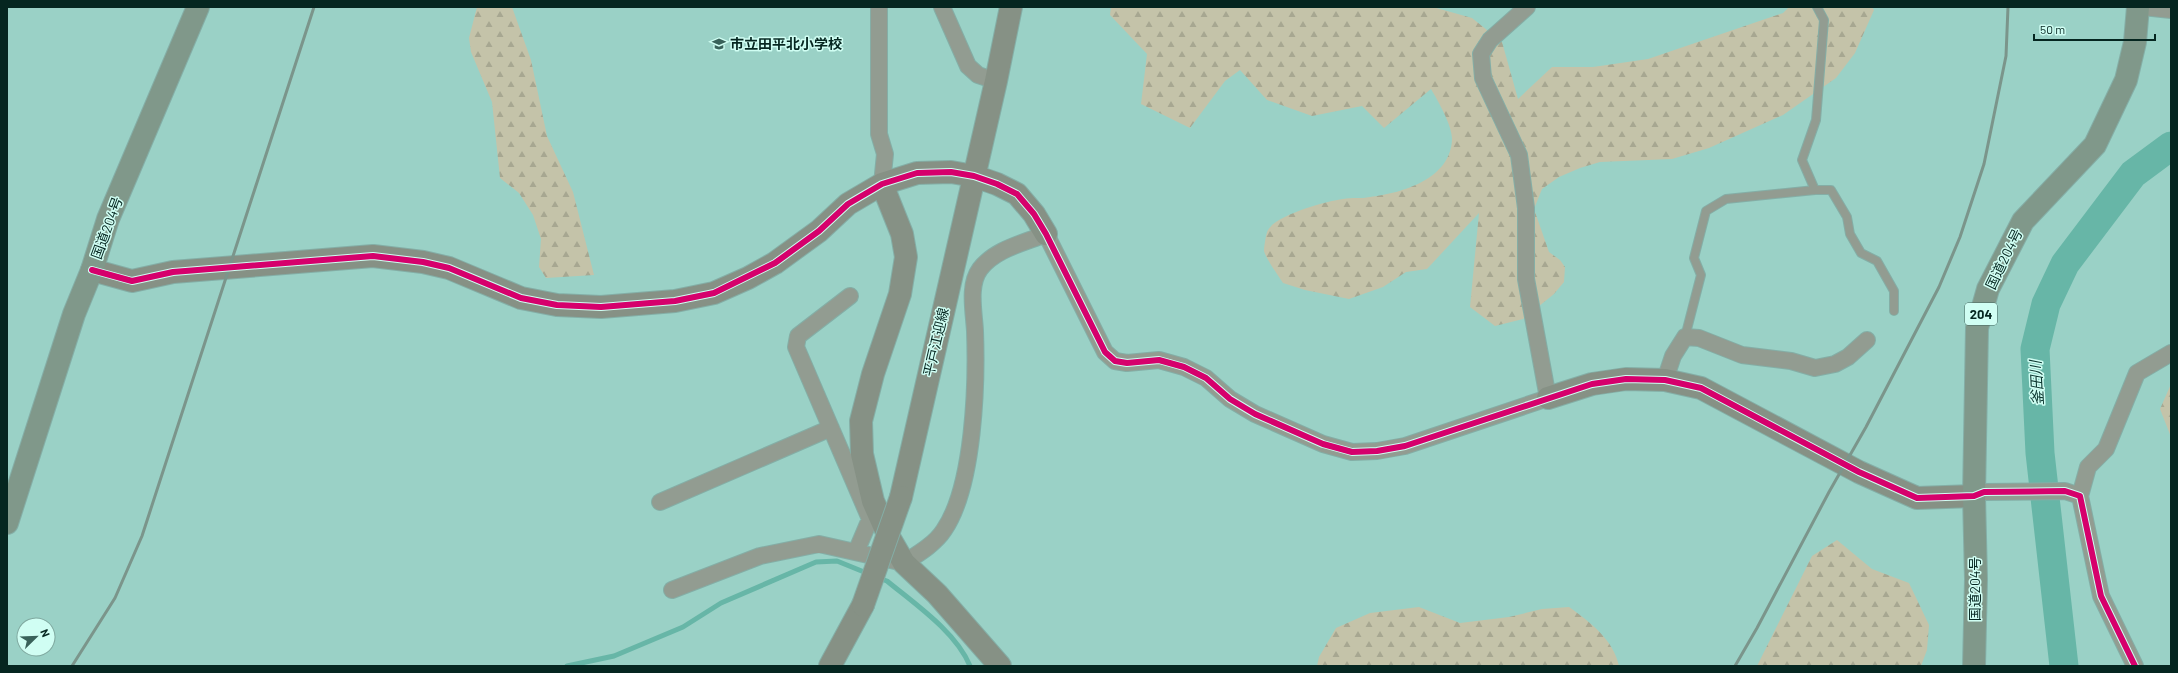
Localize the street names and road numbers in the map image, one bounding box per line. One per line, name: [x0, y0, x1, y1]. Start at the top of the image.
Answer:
street label: 国道204号: [87, 194, 126, 261]
street label: 国道204号: [1982, 226, 2025, 292]
road number: 204: [1965, 303, 1997, 325]
street label: 平戸江迎線: [919, 306, 952, 378]
street label: 国道204号: [1966, 556, 1983, 622]

